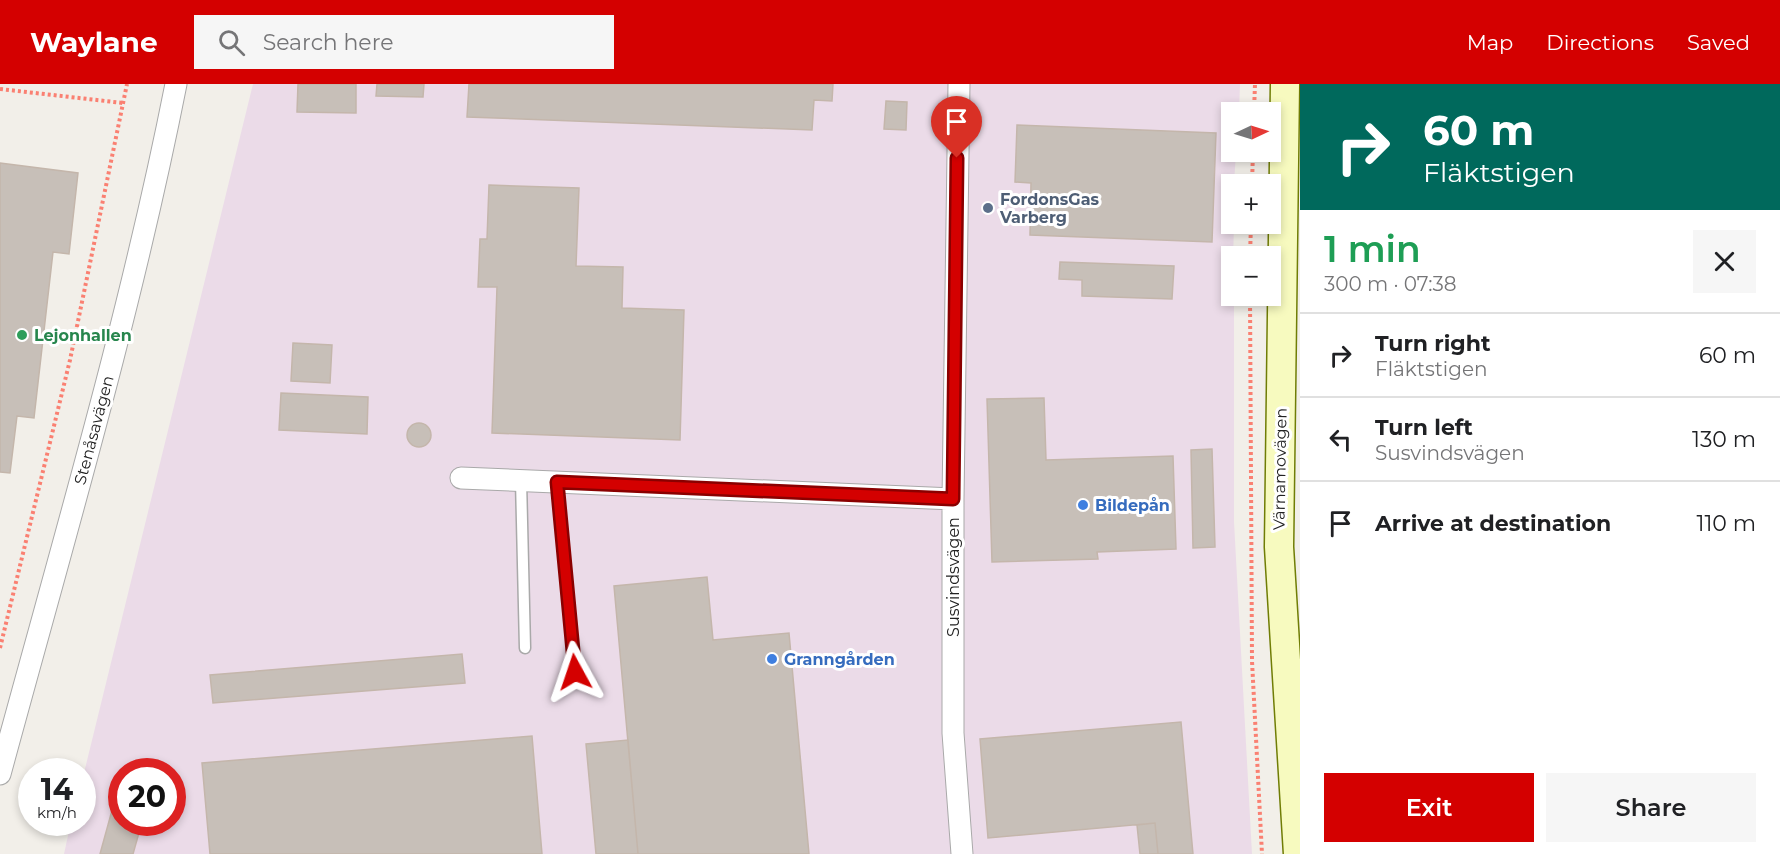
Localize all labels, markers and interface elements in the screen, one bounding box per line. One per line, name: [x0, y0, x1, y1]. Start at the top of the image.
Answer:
search box: [194, 15, 614, 69]
text: Waylane: [30, 25, 158, 59]
icon: search: [215, 26, 248, 59]
text: Search here: [263, 29, 393, 56]
text: Map: [1467, 30, 1513, 55]
text: Directions: [1546, 30, 1654, 55]
text: Saved: [1687, 30, 1750, 55]
pin: [931, 96, 982, 158]
north arrow: [1221, 102, 1281, 162]
map controls: [1221, 102, 1281, 306]
text: 60 m: [1423, 104, 1534, 156]
icon: arrive: [940, 105, 973, 138]
icon: right: [1324, 108, 1402, 186]
text: Fläktstigen: [1423, 156, 1575, 189]
button: +: [1221, 174, 1281, 234]
place label: FordonsGas Varberg: [999, 190, 1100, 227]
marker: FordonsGas Varberg: [981, 201, 995, 215]
text: 1 min: [1324, 227, 1421, 271]
button: close: [1693, 230, 1756, 293]
button: −: [1221, 246, 1281, 306]
text: 300 m · 07:38: [1324, 272, 1457, 296]
place label: Lejonhallen: [34, 326, 132, 345]
marker: Lejonhallen: [15, 328, 29, 342]
text: Turn right: [1375, 330, 1490, 357]
icon: right: [1324, 339, 1357, 372]
text: 60 m: [1699, 342, 1756, 369]
text: Fläktstigen: [1375, 357, 1487, 381]
street label: Stenåsavägen: [70, 373, 118, 487]
street label: Värnamovägen: [1269, 408, 1291, 530]
text: Turn left: [1375, 414, 1473, 441]
icon: left: [1324, 423, 1357, 456]
text: 130 m: [1692, 426, 1756, 453]
text: Susvindsvägen: [1375, 441, 1525, 465]
place label: Bildepån: [1095, 496, 1170, 515]
marker: Bildepån: [1076, 498, 1090, 512]
icon: arrive: [1324, 507, 1357, 540]
text: Arrive at destination: [1375, 510, 1611, 537]
text: 110 m: [1696, 510, 1756, 537]
street label: Susvindsvägen: [944, 517, 963, 637]
position arrow: [543, 640, 607, 704]
place label: Granngården: [784, 650, 895, 669]
marker: Granngården: [765, 652, 779, 666]
speed limit sign: 20: [108, 758, 186, 836]
text: 14: [41, 771, 73, 808]
button: Exit: [1324, 773, 1534, 842]
button: Share: [1546, 773, 1756, 842]
text: km/h: [37, 803, 77, 822]

